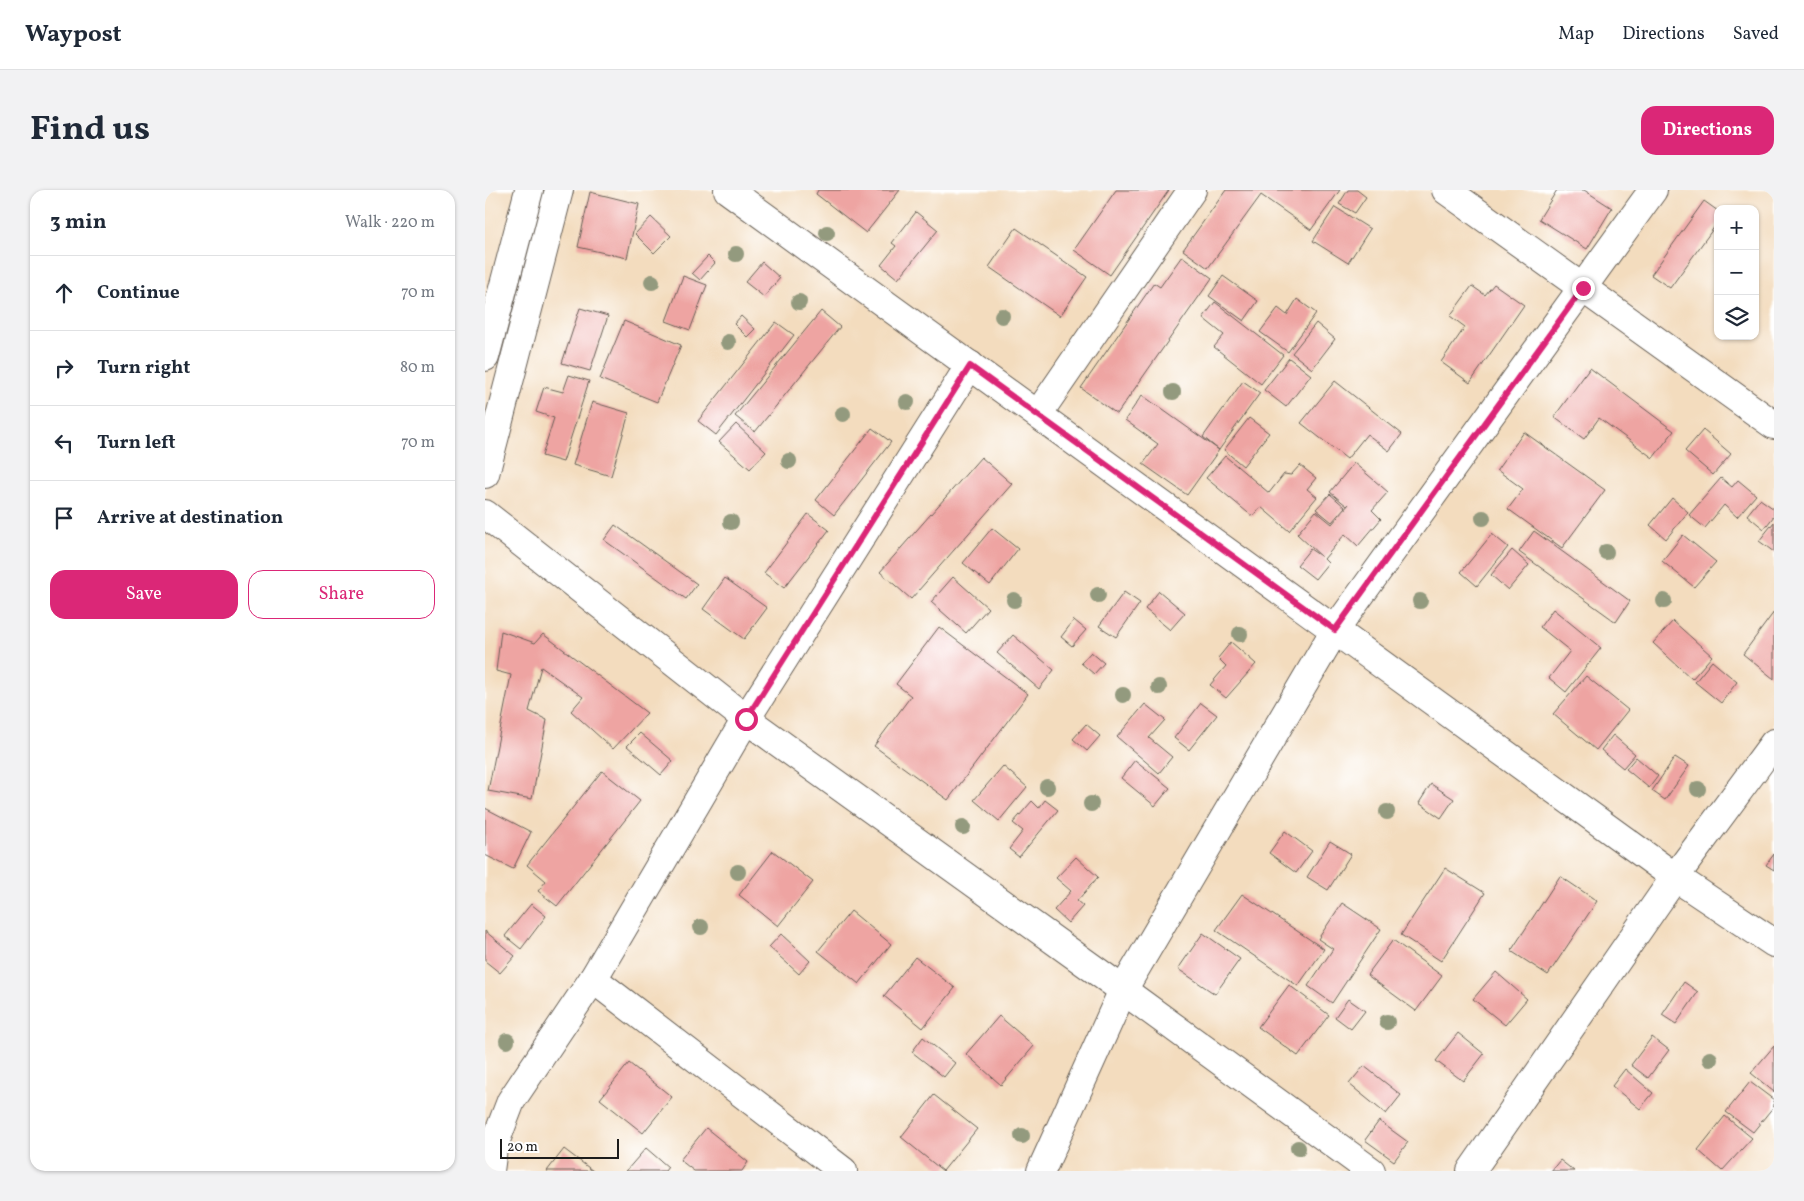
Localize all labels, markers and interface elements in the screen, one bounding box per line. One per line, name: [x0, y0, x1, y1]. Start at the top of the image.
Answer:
text: Waypost: [25, 18, 122, 52]
text: Map: [1558, 22, 1594, 47]
text: Directions: [1622, 22, 1705, 47]
text: Saved: [1733, 22, 1779, 47]
text: Find us: [30, 106, 150, 154]
button: Directions: [1641, 106, 1774, 155]
map controls: [1714, 205, 1759, 340]
button: +: [1714, 205, 1759, 250]
text: 3 min: [50, 208, 106, 237]
text: Walk · 220 m: [345, 212, 435, 234]
button: −: [1714, 250, 1759, 295]
route end: [1572, 277, 1595, 300]
icon: ahead: [50, 279, 78, 307]
text: Continue: [97, 280, 180, 306]
text: 70 m: [401, 282, 435, 304]
button: layers: [1714, 295, 1759, 340]
icon: right: [50, 354, 78, 382]
text: Turn right: [97, 355, 190, 381]
text: 80 m: [400, 357, 435, 379]
icon: left: [50, 429, 78, 457]
text: Turn left: [97, 430, 176, 456]
text: 70 m: [401, 432, 435, 454]
icon: arrive: [50, 504, 78, 532]
text: Arrive at destination: [97, 505, 283, 531]
button: Save: [50, 570, 238, 619]
button: Share: [248, 570, 435, 619]
route start: [735, 708, 758, 731]
scale bar: [500, 1136, 619, 1159]
text: 20 m: [507, 1138, 538, 1157]

